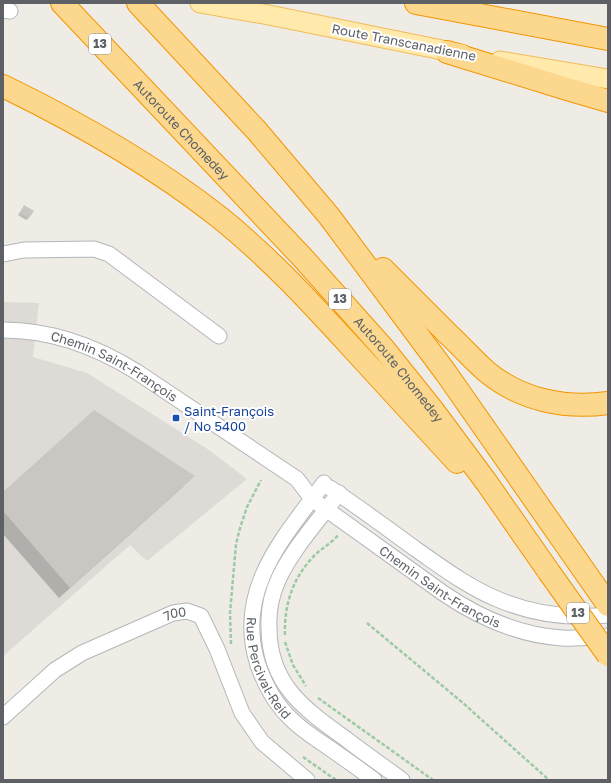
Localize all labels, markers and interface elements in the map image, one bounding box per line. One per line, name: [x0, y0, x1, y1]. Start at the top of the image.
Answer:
street label: Route Transcanadienne: [330, 20, 478, 64]
road number: 13: [89, 34, 111, 54]
street label: Autoroute Chomedey: [130, 76, 233, 184]
road number: 13: [329, 289, 351, 309]
street label: Autoroute Chomedey: [351, 313, 448, 426]
street label: Chemin Saint-François: [49, 328, 181, 405]
place label: Saint-François / No 5400: [184, 403, 274, 434]
marker: Saint-François / No 5400: [171, 413, 181, 423]
street label: Chemin Saint-François: [376, 542, 503, 631]
street label: 700: [161, 603, 187, 624]
road number: 13: [567, 603, 589, 623]
street label: Rue Percival-Reid: [244, 617, 295, 722]

